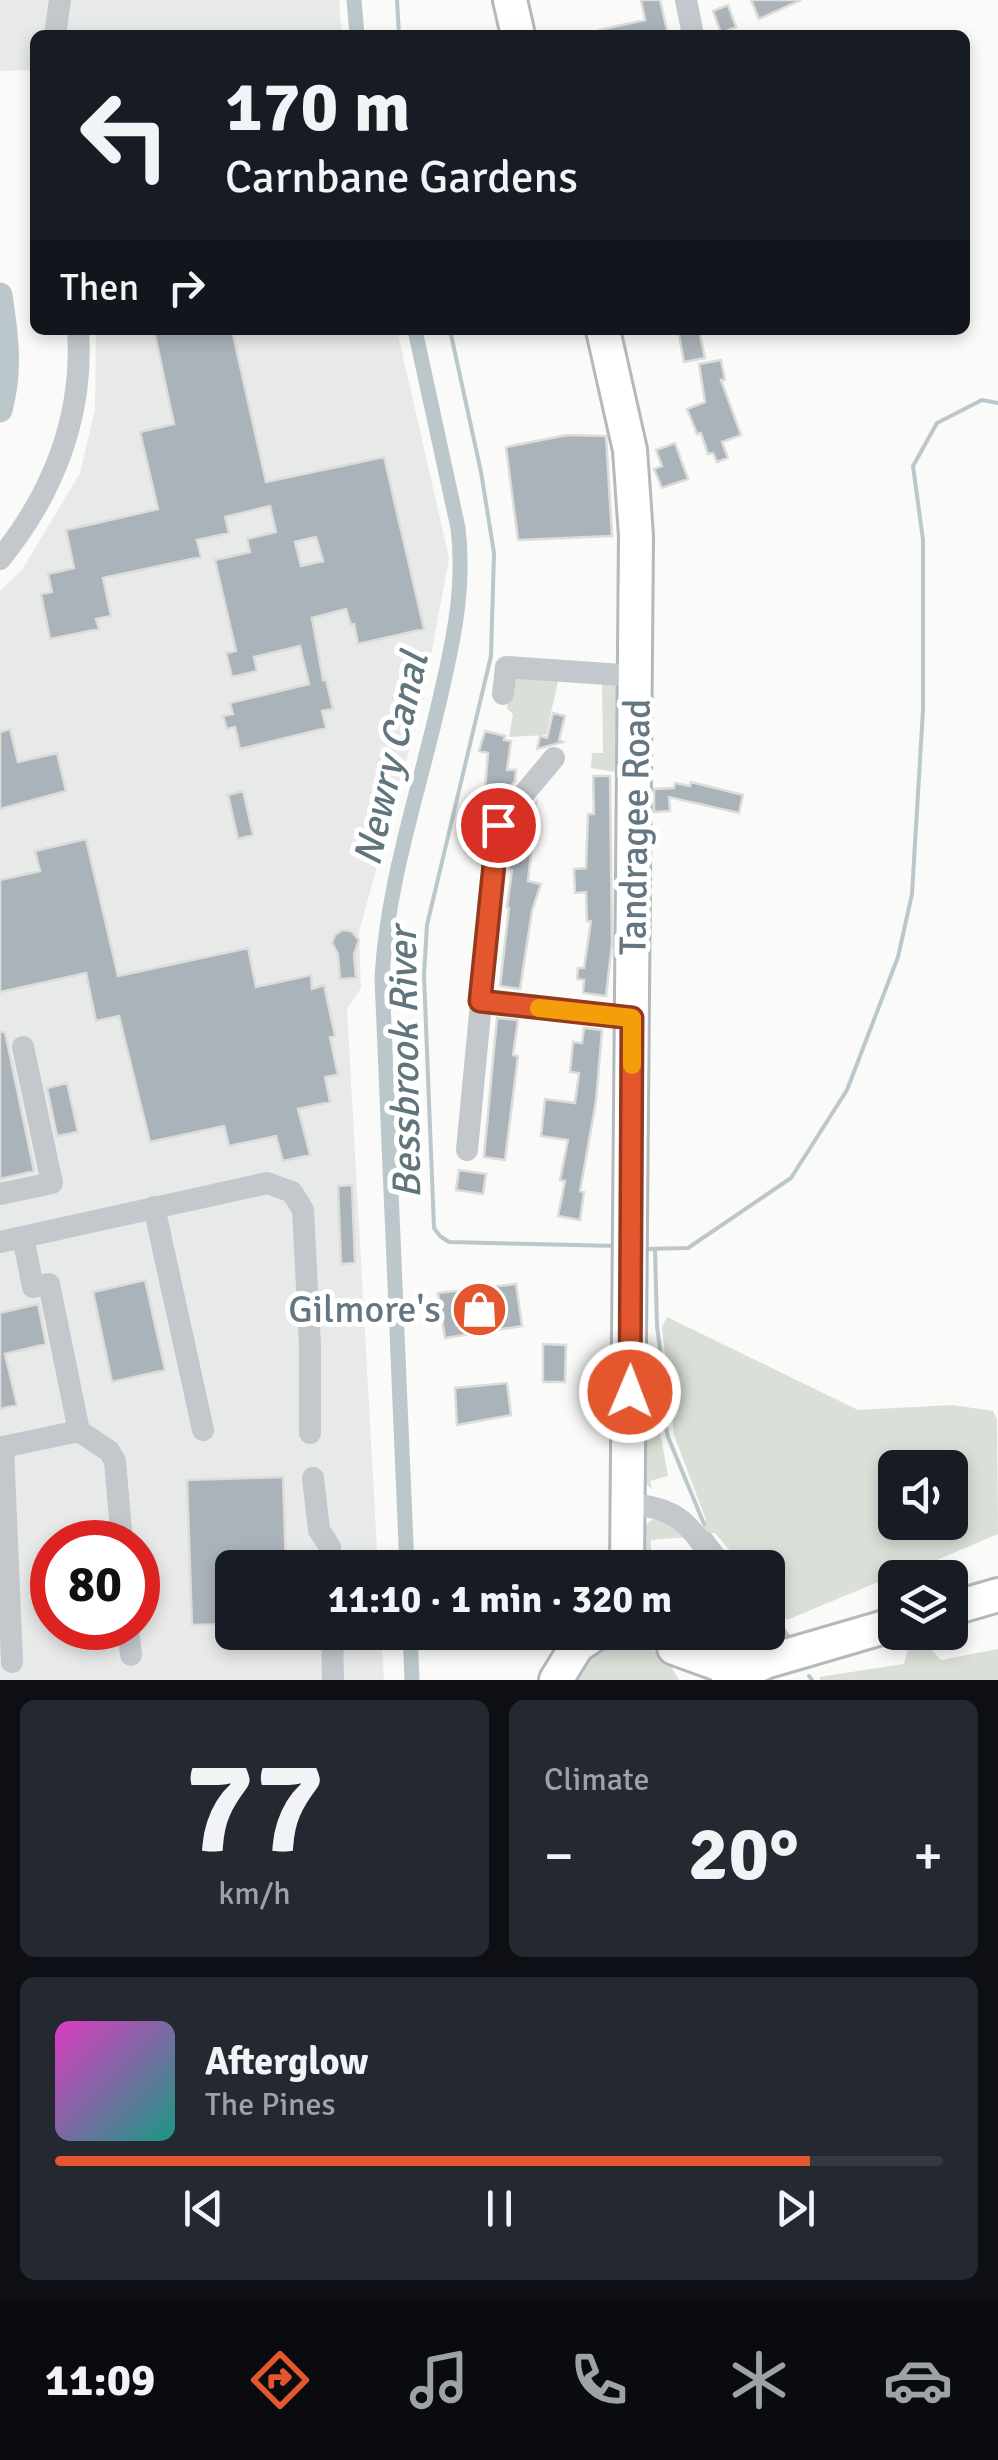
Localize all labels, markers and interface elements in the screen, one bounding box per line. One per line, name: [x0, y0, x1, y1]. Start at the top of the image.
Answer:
text: 170 m: [225, 64, 410, 150]
icon: left: [60, 70, 190, 200]
text: Carnbane Gardens: [225, 150, 578, 205]
icon: right: [159, 260, 214, 315]
text: Then: [60, 264, 139, 311]
water label: Newry Canal: [342, 645, 440, 870]
street label: Tandragee Road: [609, 698, 661, 956]
pin: [456, 783, 541, 868]
icon: arrive: [471, 798, 526, 853]
water label: Bessbrook River: [378, 922, 432, 1199]
shop icon: Gilmore's: [450, 1279, 510, 1339]
place label: Gilmore's: [288, 1286, 441, 1333]
position arrow: [578, 1340, 682, 1444]
map controls: [878, 1450, 968, 1650]
button: sound: [878, 1450, 968, 1540]
speed limit sign: 80: [30, 1520, 160, 1650]
button: layers: [878, 1560, 968, 1650]
text: 11:10 · 1 min · 320 m: [328, 1576, 672, 1623]
text: 77: [184, 1729, 325, 1889]
text: Climate: [544, 1760, 650, 1799]
text: 20°: [688, 1808, 799, 1901]
text: −: [544, 1822, 574, 1890]
text: +: [913, 1822, 943, 1890]
text: km/h: [218, 1874, 291, 1913]
text: Afterglow: [205, 2038, 368, 2085]
text: The Pines: [205, 2085, 336, 2124]
icon: previous: [176, 2181, 231, 2236]
icon: pause: [472, 2181, 527, 2236]
icon: next: [768, 2181, 823, 2236]
icon: directions: [245, 2345, 315, 2415]
icon: music: [404, 2345, 474, 2415]
icon: phone: [564, 2345, 634, 2415]
icon: climate: [724, 2345, 794, 2415]
icon: car: [883, 2345, 953, 2415]
text: 11:09: [45, 2353, 155, 2408]

